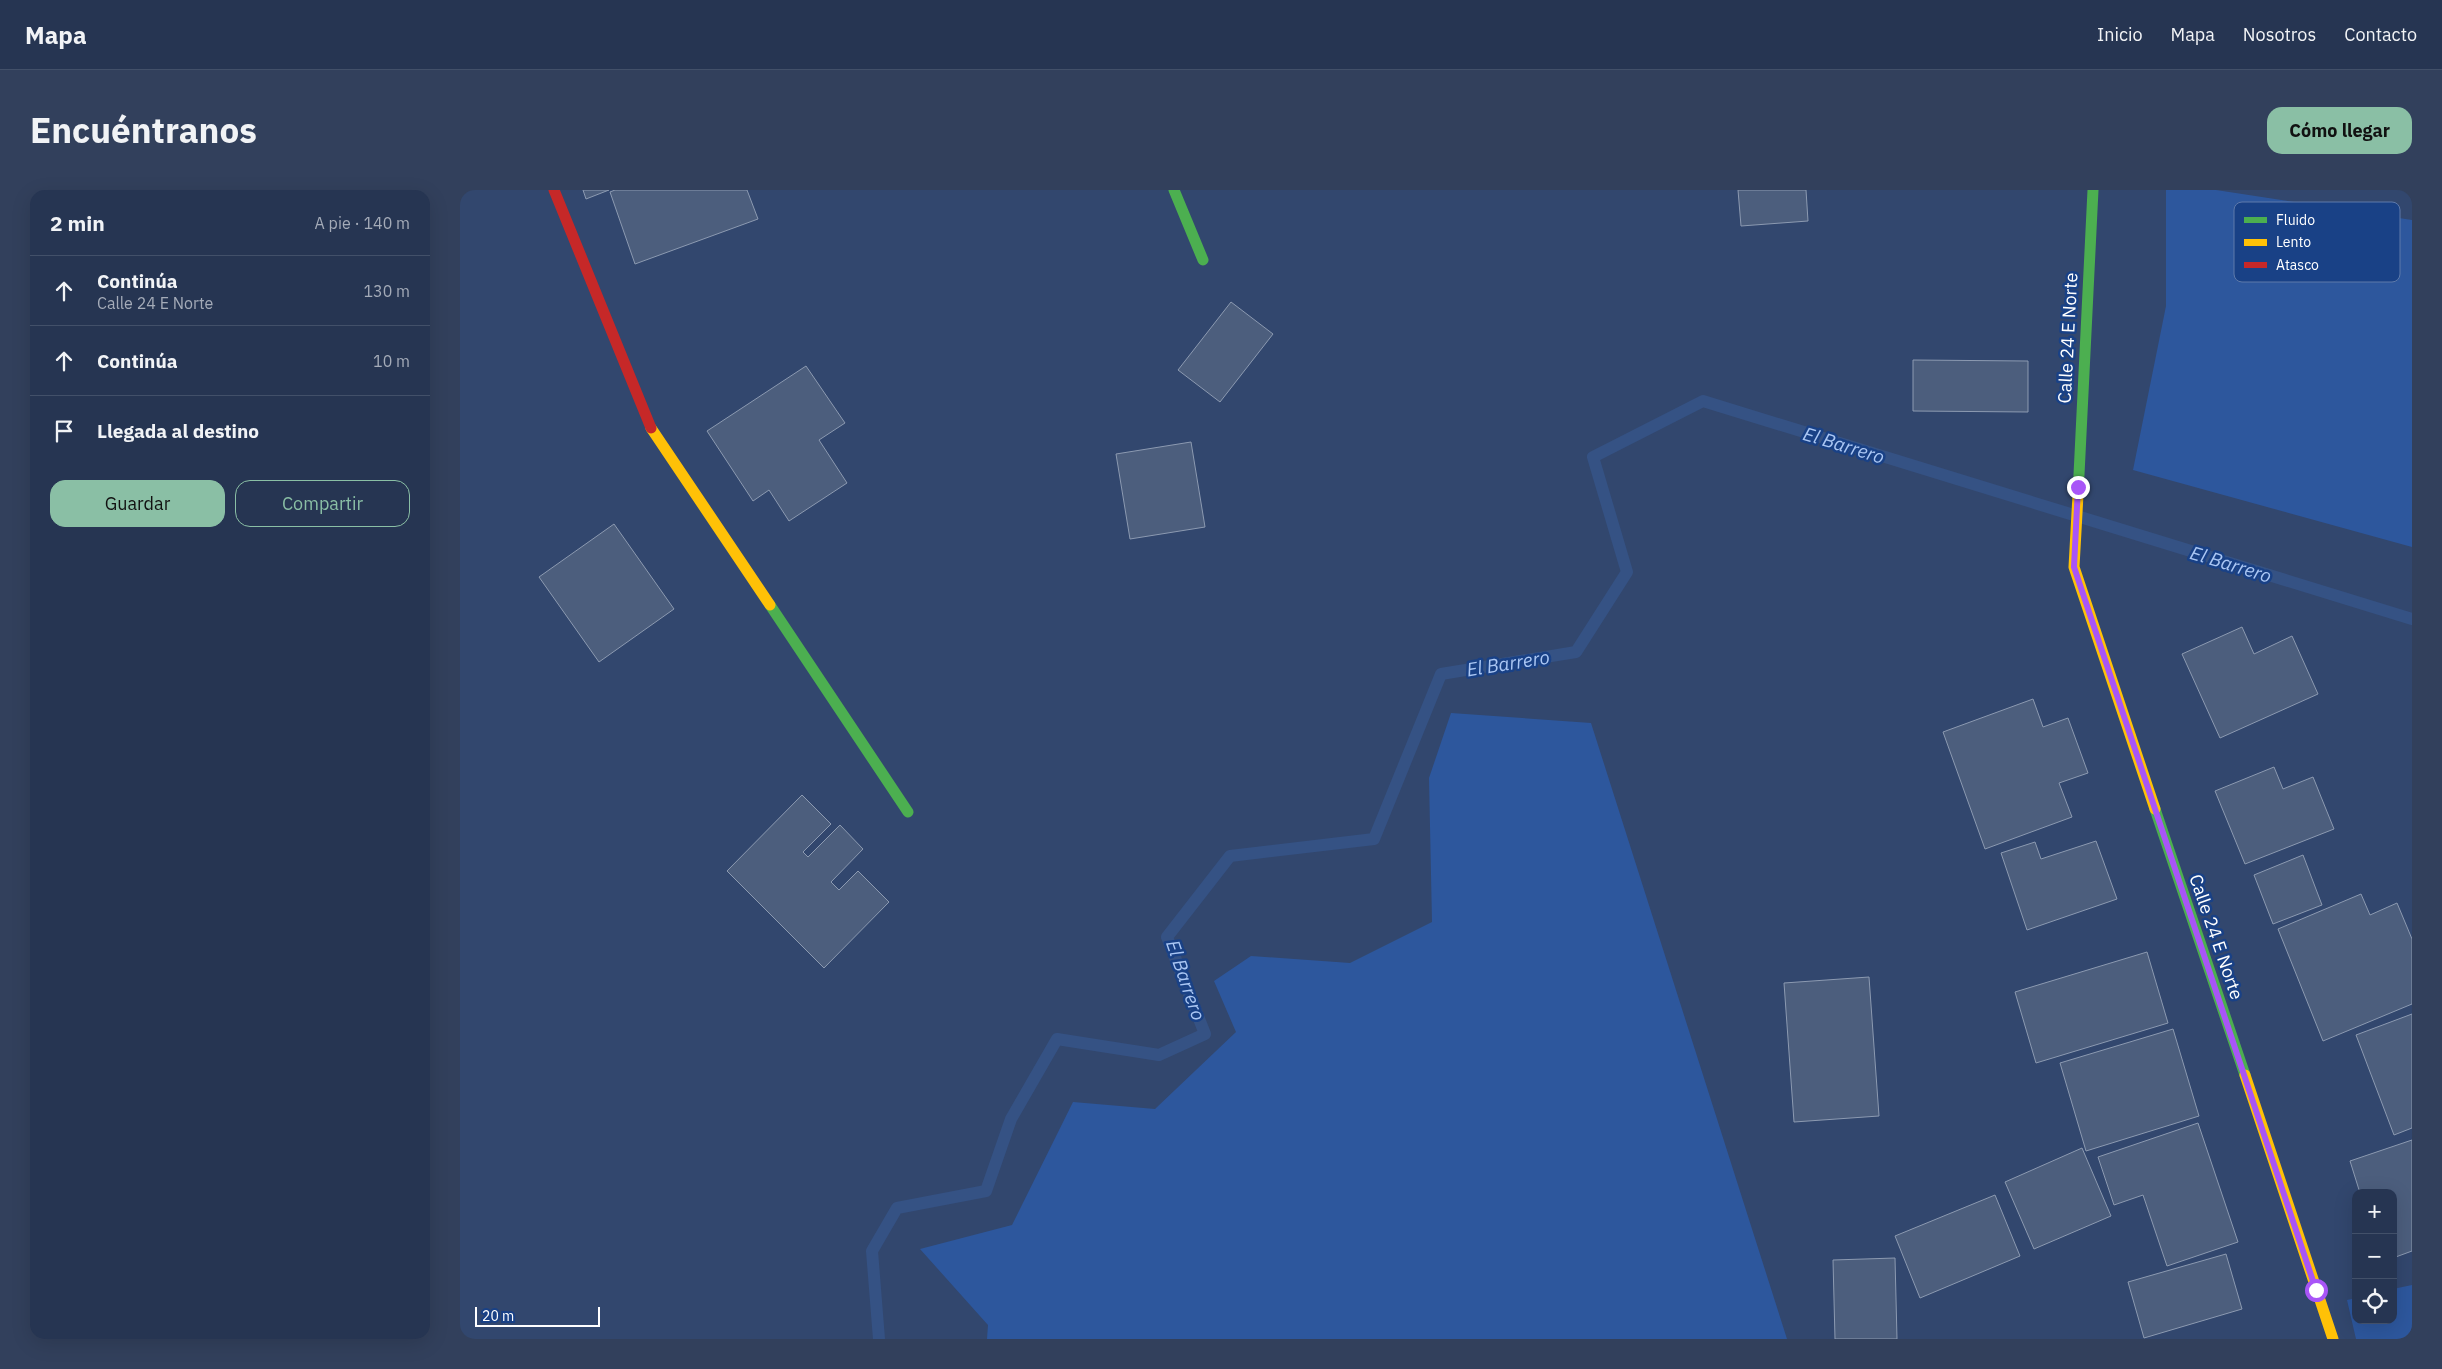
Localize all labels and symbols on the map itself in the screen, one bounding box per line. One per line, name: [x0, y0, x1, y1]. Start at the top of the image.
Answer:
legend: [2234, 202, 2400, 282]
text: Fluido: [2276, 211, 2315, 229]
text: Lento: [2276, 233, 2311, 251]
text: Atasco: [2276, 256, 2319, 274]
street label: Calle 24 E Norte: [2053, 272, 2082, 404]
water label: El Barrero: [1800, 421, 1888, 469]
route end: [2067, 476, 2090, 499]
water label: El Barrero: [2187, 540, 2275, 588]
water label: El Barrero: [1465, 645, 1551, 681]
street label: Calle 24 E Norte: [2184, 871, 2249, 1003]
water label: El Barrero: [1161, 936, 1211, 1024]
route start: [2305, 1279, 2328, 1302]
scale bar: [475, 1304, 600, 1327]

